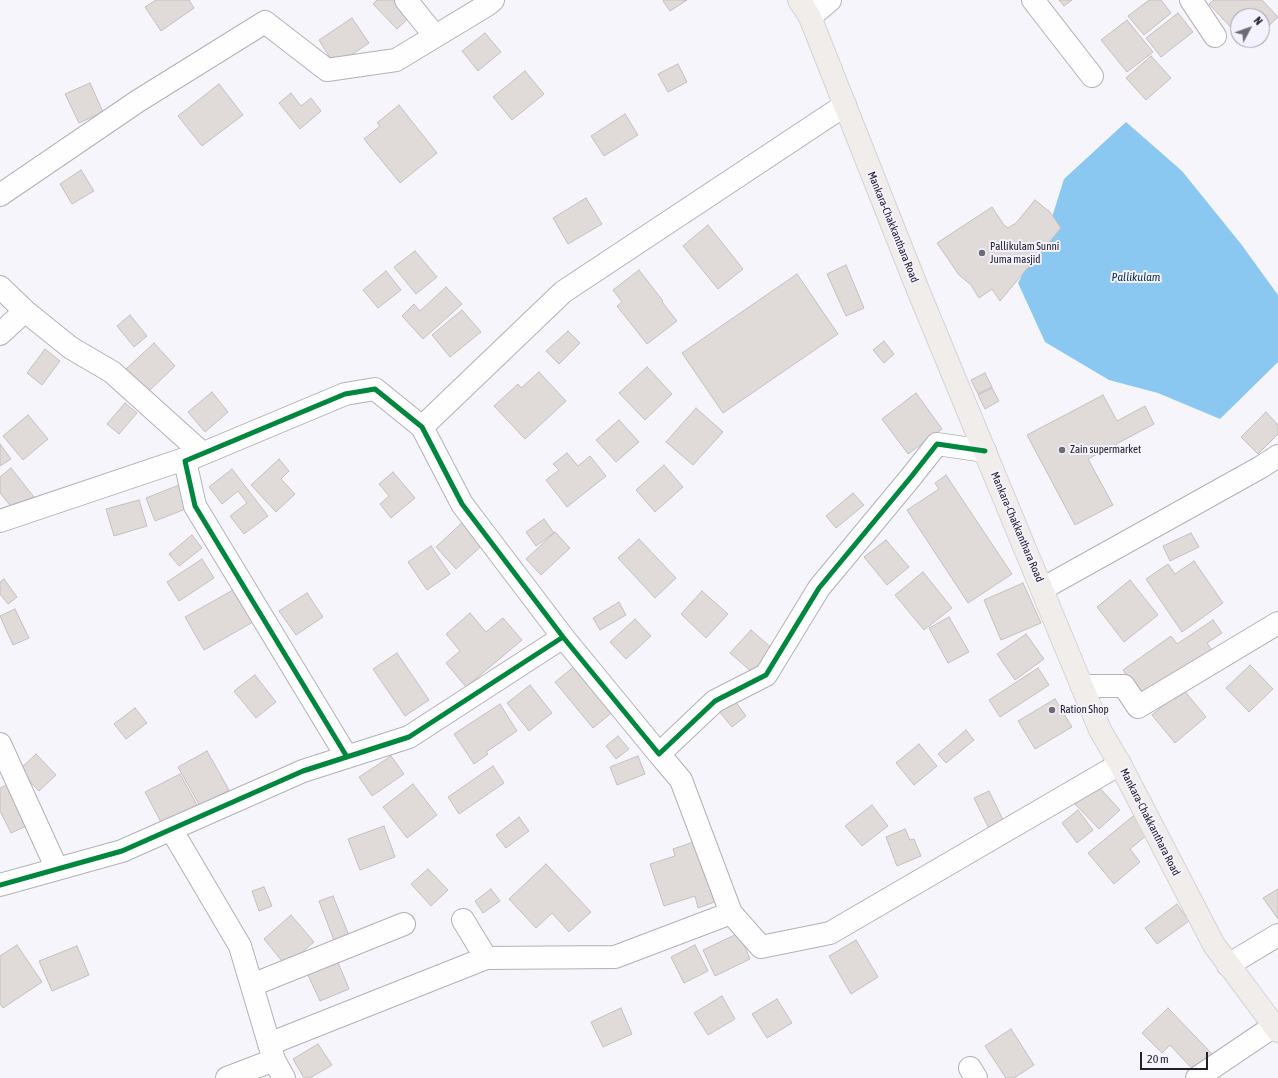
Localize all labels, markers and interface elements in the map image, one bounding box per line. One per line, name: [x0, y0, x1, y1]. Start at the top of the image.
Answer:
north arrow: [1230, 8, 1270, 48]
text: N: [1252, 14, 1265, 27]
street label: Mankara-Chakkanthara Road: [865, 170, 921, 284]
place label: Pallikulam Sunni Juma masjid: [990, 240, 1059, 266]
marker: Pallikulam Sunni Juma masjid: [977, 248, 987, 258]
water label: Pallikulam: [1112, 270, 1160, 284]
place label: Zain supermarket: [1070, 443, 1141, 457]
marker: Zain supermarket: [1057, 445, 1067, 455]
street label: Mankara-Chakkanthara Road: [988, 470, 1046, 584]
place label: Ration Shop: [1060, 703, 1109, 717]
marker: Ration Shop: [1047, 705, 1057, 715]
street label: Mankara-Chakkanthara Road: [1117, 766, 1183, 878]
scale bar: [1142, 1044, 1210, 1070]
text: 20 m: [1147, 1052, 1169, 1066]

